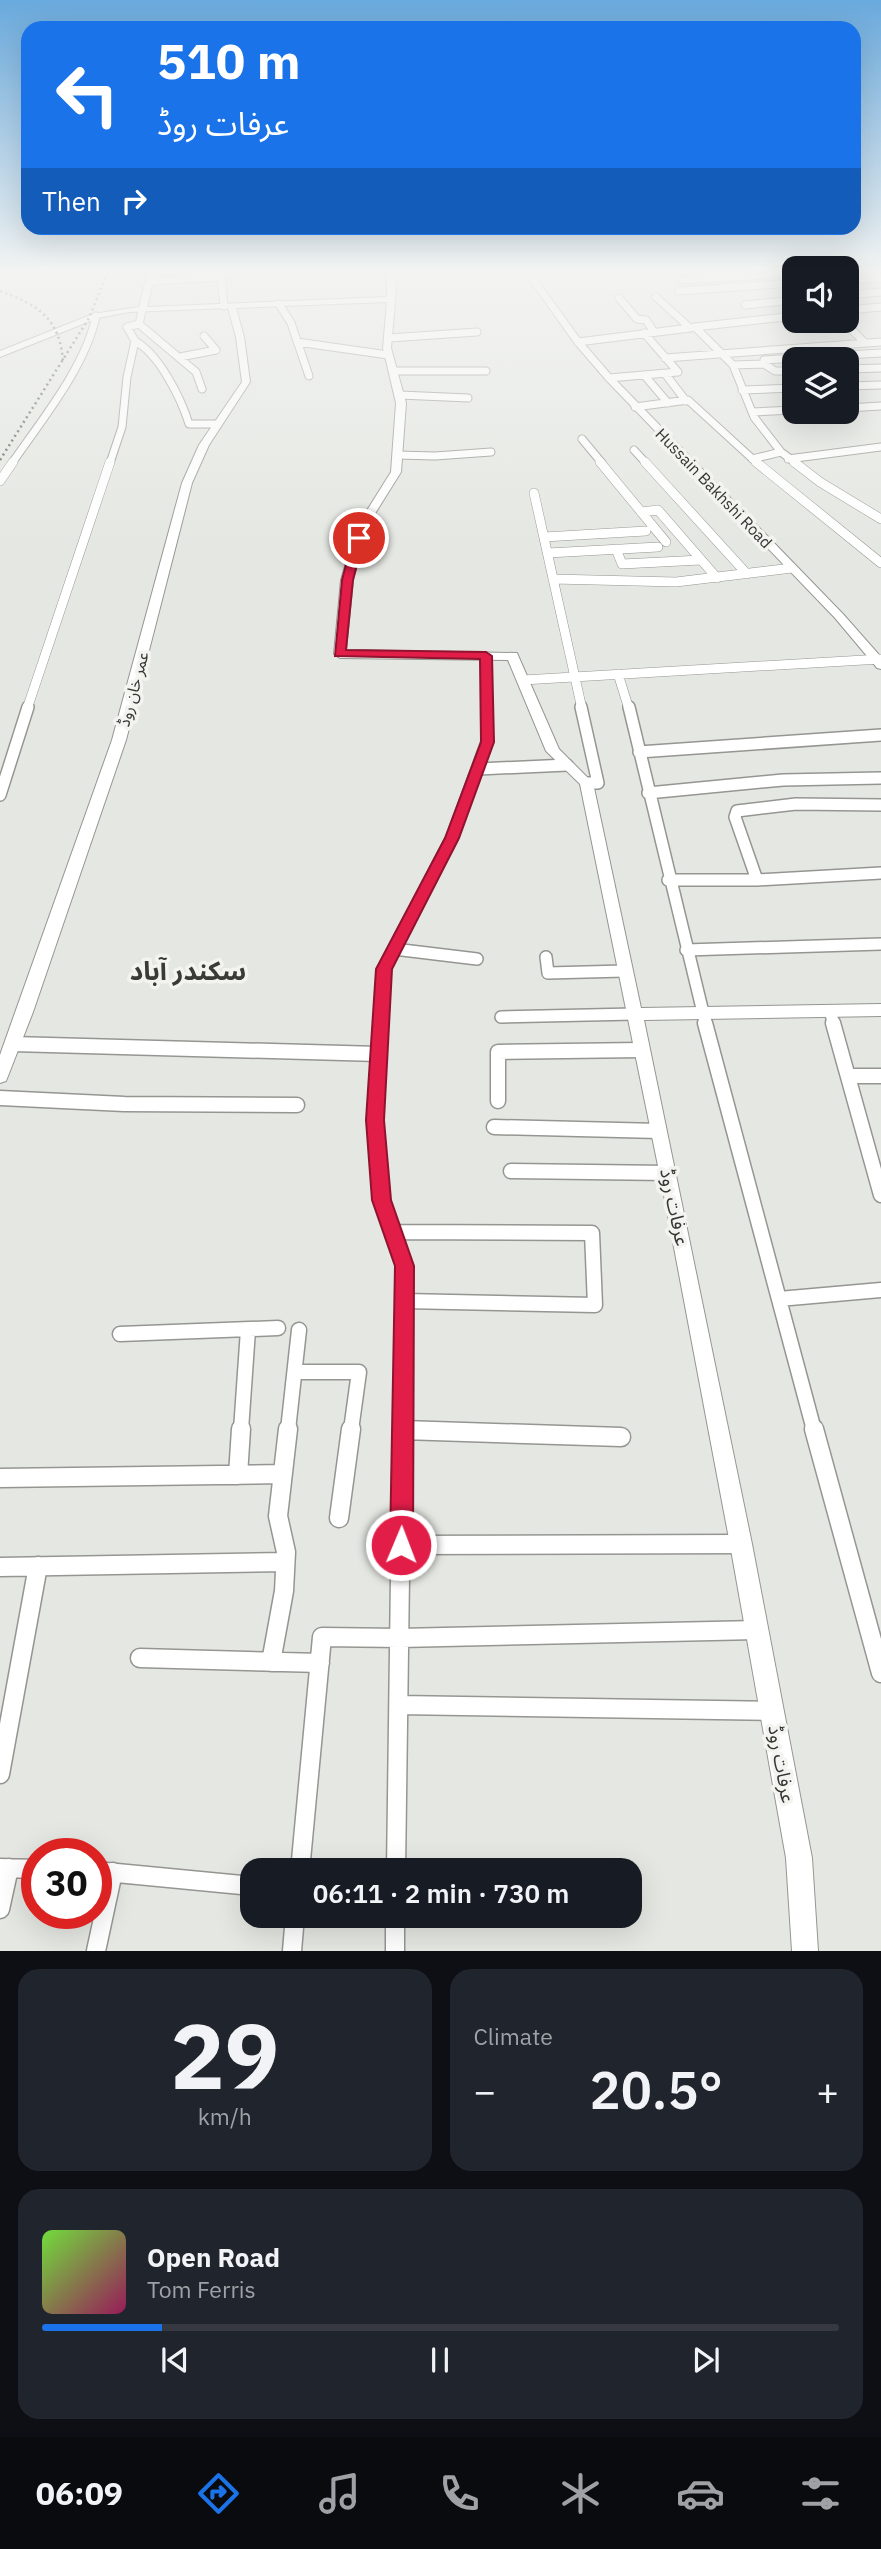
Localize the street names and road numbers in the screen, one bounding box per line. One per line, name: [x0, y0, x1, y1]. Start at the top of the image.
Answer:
street label: Hussain Bakhshi Road: [651, 424, 777, 552]
street label: عمر خان روڈ: [113, 649, 153, 729]
street label: عرفات روڈ: [655, 1166, 695, 1248]
street label: عرفات روڈ: [763, 1723, 801, 1805]

